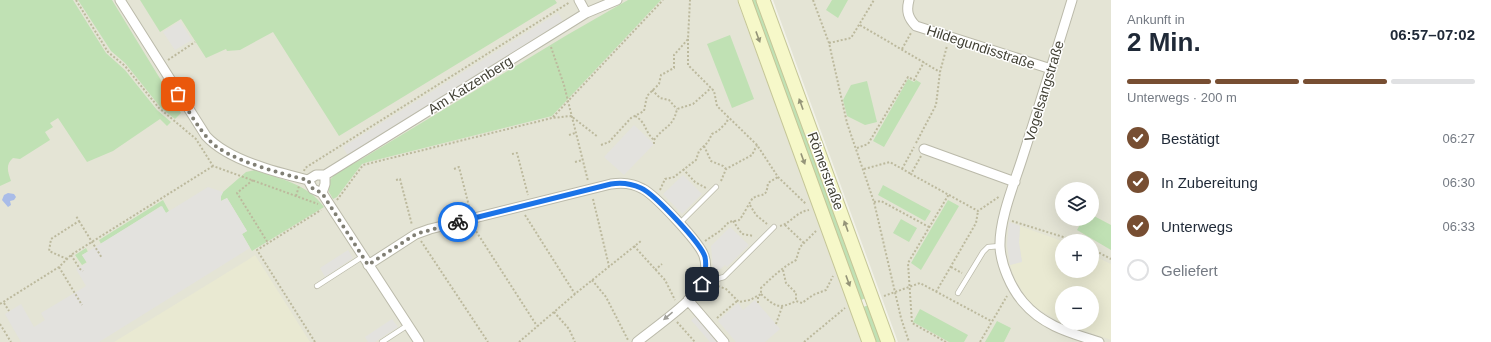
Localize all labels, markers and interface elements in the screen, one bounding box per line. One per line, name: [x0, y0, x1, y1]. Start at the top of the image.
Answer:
text: Ankunft in: [1127, 12, 1185, 27]
street label: Hildegundisstraße: [925, 22, 1037, 72]
text: 06:57–07:02: [1390, 26, 1475, 43]
text: 2 Min.: [1127, 27, 1201, 57]
one-way arrow: [756, 31, 762, 43]
street label: Vogelsangstraße: [1021, 38, 1067, 144]
street label: Am Katzenberg: [425, 53, 515, 117]
pin: [161, 77, 195, 111]
icon: bag: [167, 83, 189, 105]
text: Unterwegs · 200 m: [1127, 90, 1237, 105]
one-way arrow: [798, 98, 804, 110]
icon: check: [1127, 127, 1149, 149]
street label: Römerstraße: [805, 130, 848, 212]
text: Bestätigt: [1161, 130, 1219, 147]
text: 06:27: [1442, 131, 1475, 146]
one-way arrow: [800, 153, 806, 165]
icon: check: [1127, 171, 1149, 193]
text: In Zubereitung: [1161, 174, 1258, 191]
text: 06:30: [1442, 175, 1475, 190]
map controls: [1055, 182, 1099, 330]
button: layers: [1055, 182, 1099, 226]
courier: [438, 202, 478, 242]
icon: bike: [447, 211, 469, 233]
icon: check: [1127, 215, 1149, 237]
text: Unterwegs: [1161, 218, 1233, 235]
text: 06:33: [1442, 219, 1475, 234]
one-way arrow: [842, 220, 848, 232]
button: +: [1055, 234, 1099, 278]
text: Geliefert: [1161, 262, 1218, 279]
pin: [685, 267, 719, 301]
icon: home: [691, 273, 713, 295]
one-way arrow: [845, 275, 851, 287]
button: −: [1055, 286, 1099, 330]
one-way arrow: [663, 312, 674, 321]

